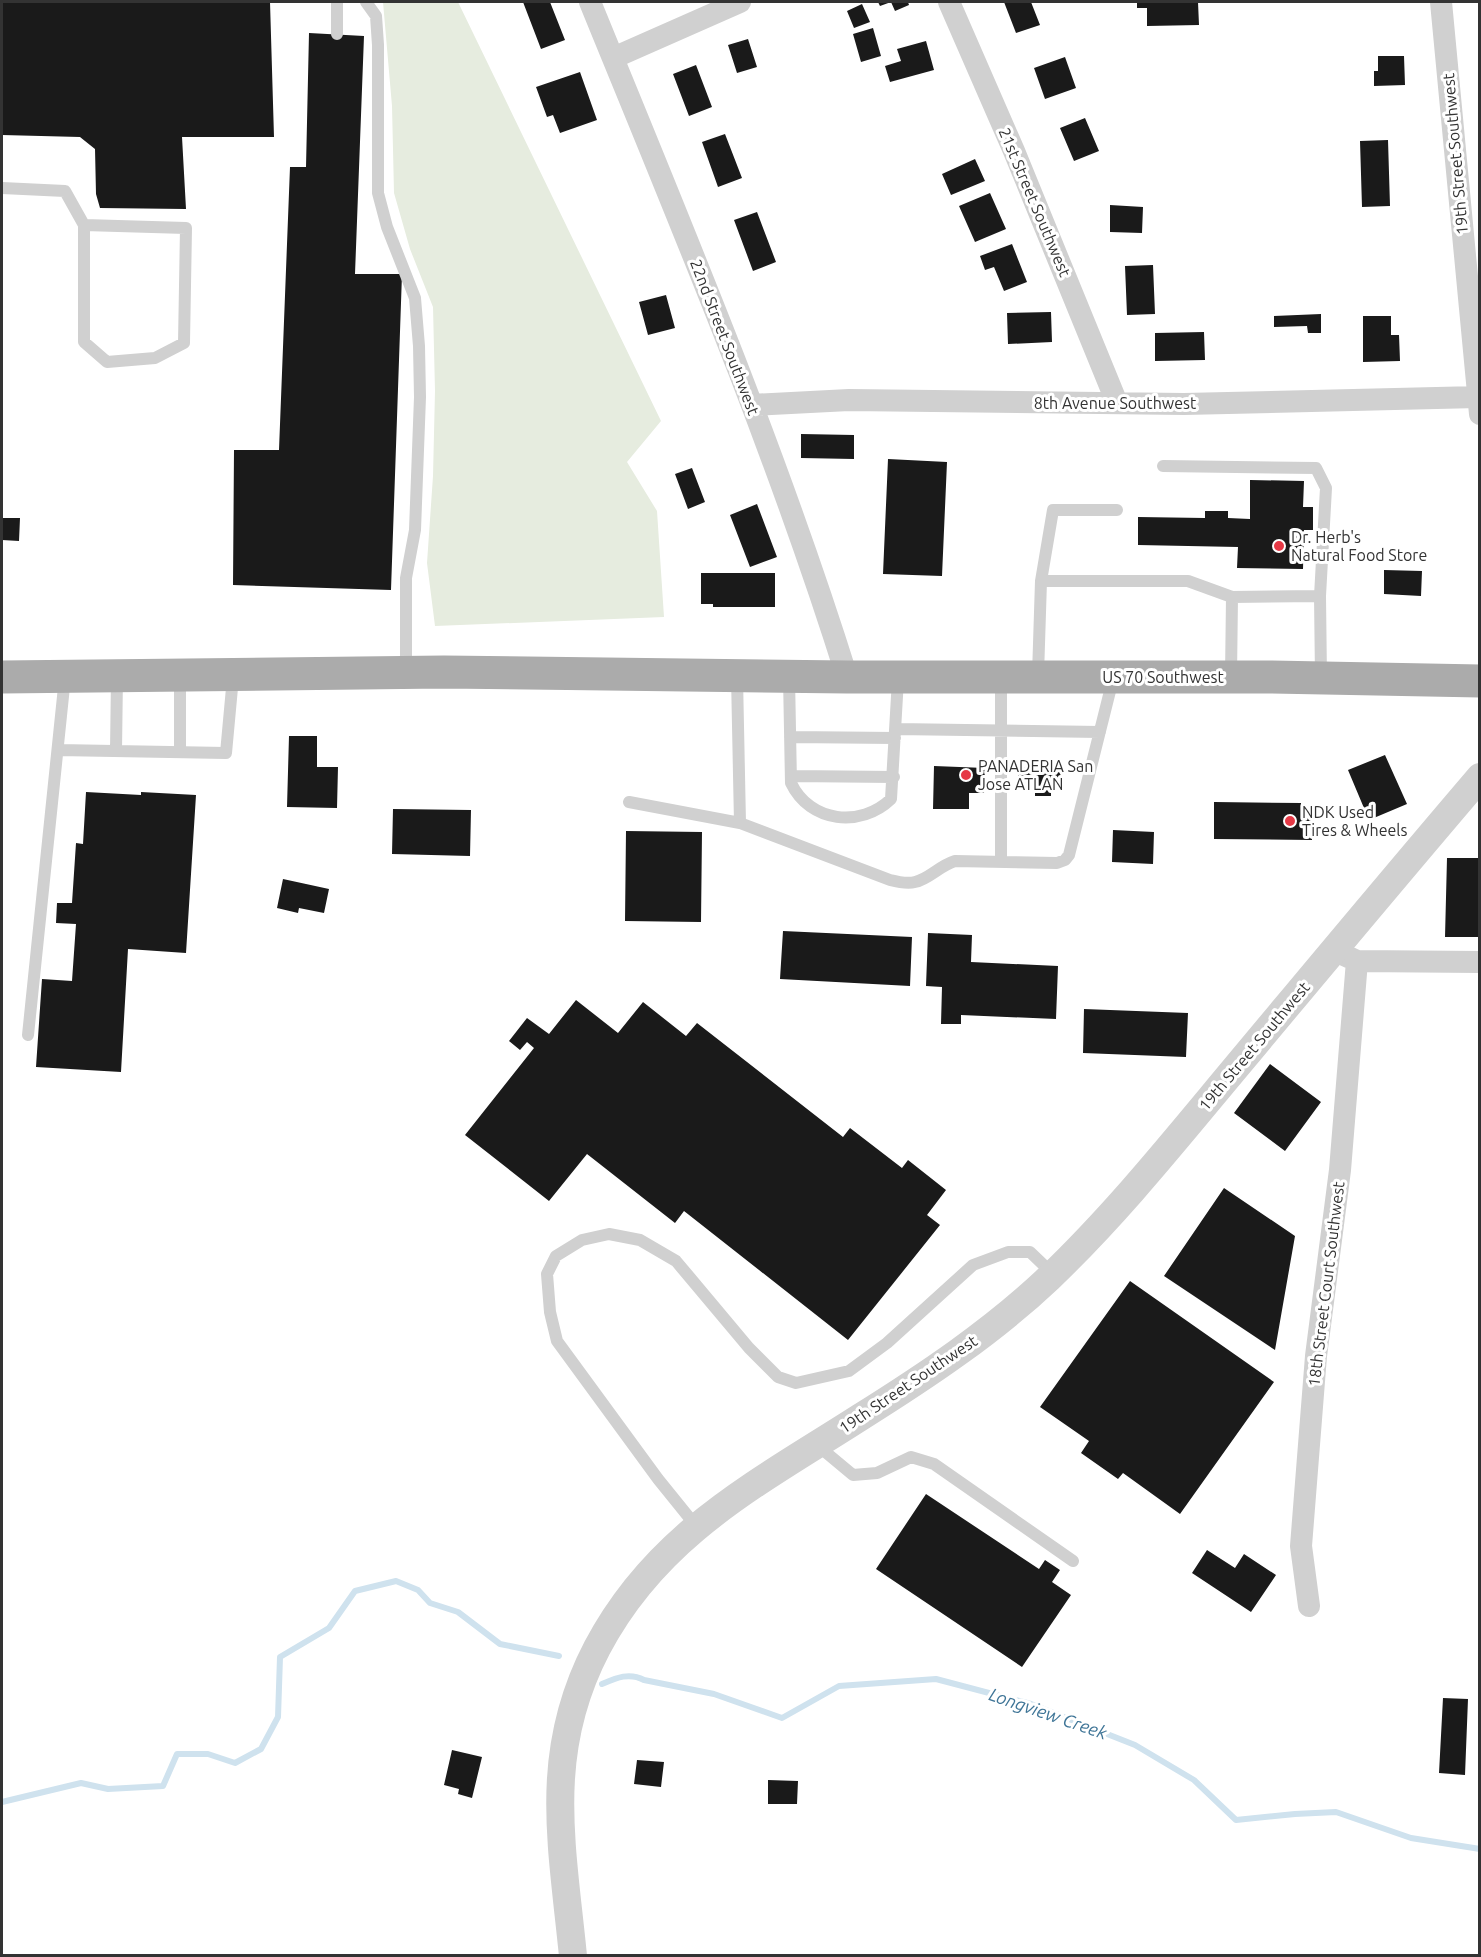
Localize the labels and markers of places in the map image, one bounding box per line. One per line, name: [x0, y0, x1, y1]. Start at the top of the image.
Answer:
place label: Dr. Herb's Natural Food Store: [1291, 528, 1427, 564]
marker: Dr. Herb's Natural Food Store: [1272, 539, 1286, 553]
place label: PANADERIA San Jose ATLAN: [978, 757, 1093, 793]
marker: PANADERIA San Jose ATLAN: [959, 768, 973, 782]
place label: NDK Used Tires & Wheels: [1302, 803, 1408, 839]
marker: NDK Used Tires & Wheels: [1283, 814, 1297, 828]

